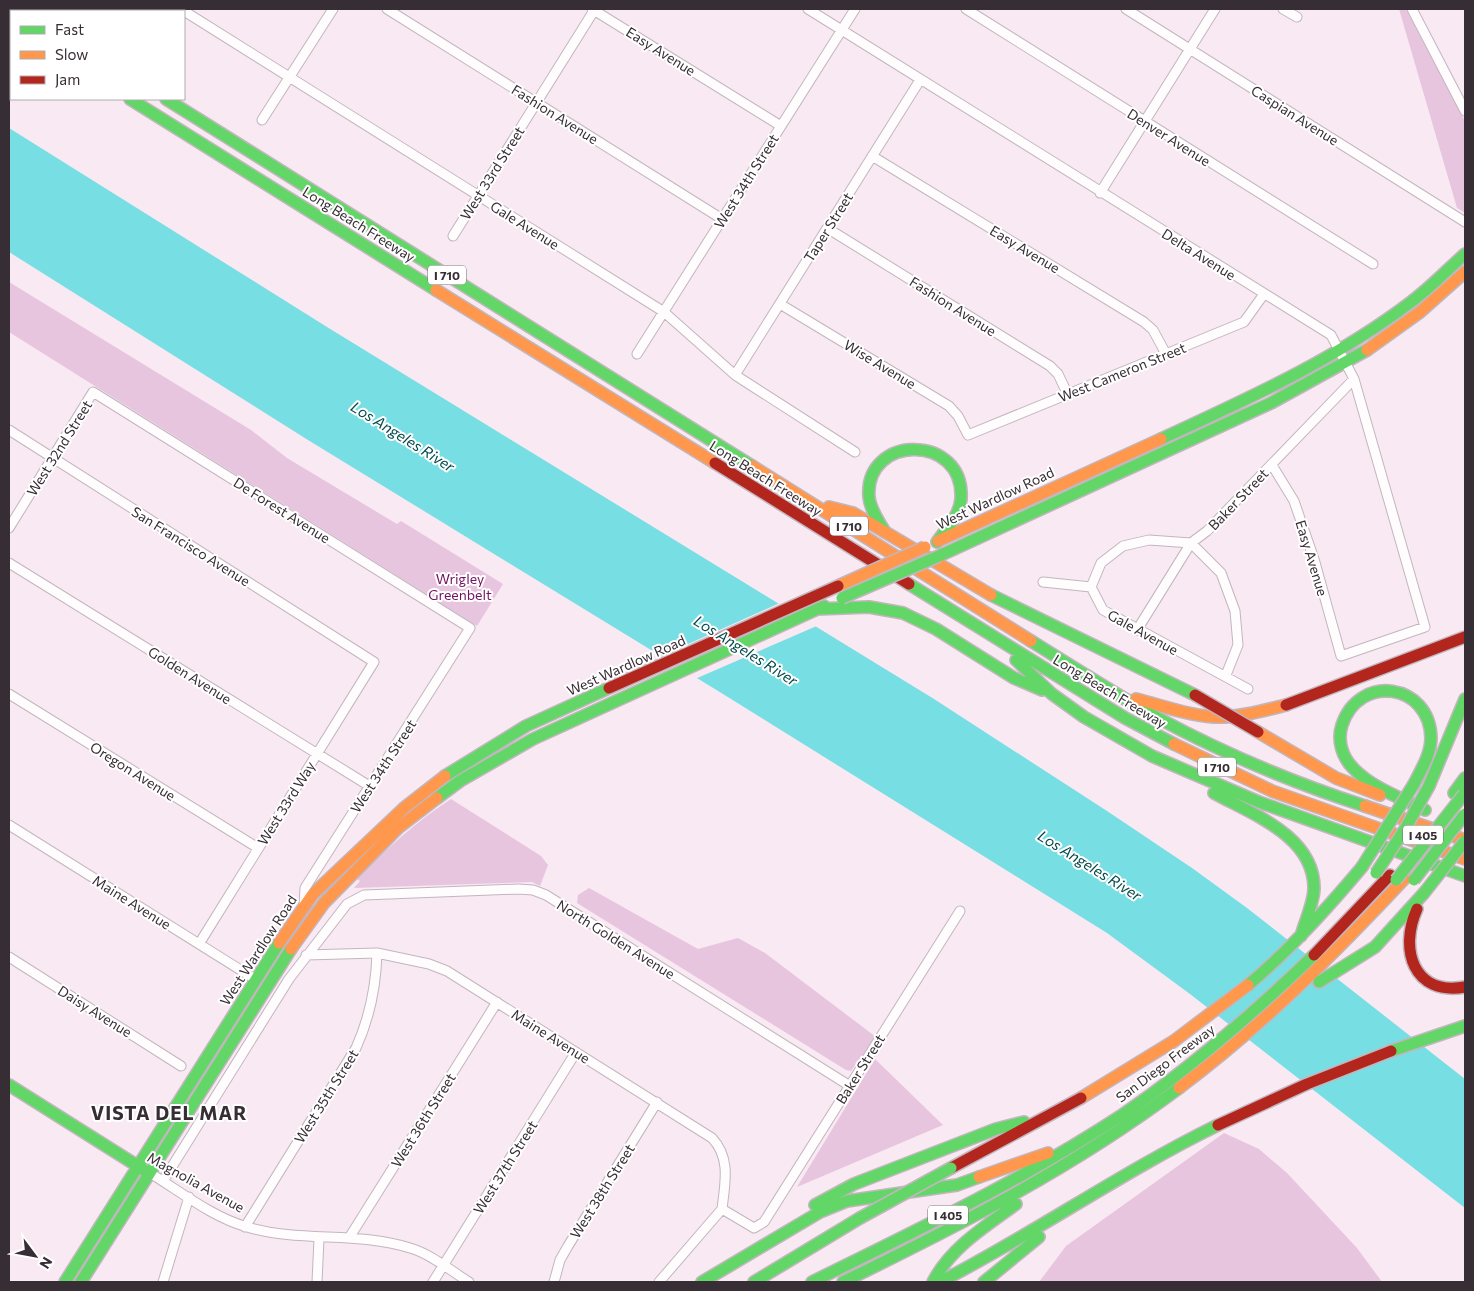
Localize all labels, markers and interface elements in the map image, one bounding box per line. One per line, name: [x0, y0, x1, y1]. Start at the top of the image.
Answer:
legend: [10, 10, 185, 100]
text: Fast: [55, 20, 84, 38]
street label: Easy Avenue: [623, 23, 699, 79]
text: Slow: [55, 45, 88, 63]
text: Jam: [55, 70, 80, 88]
street label: Fashion Avenue: [509, 81, 601, 147]
street label: Caspian Avenue: [1248, 81, 1342, 149]
street label: Denver Avenue: [1124, 105, 1214, 169]
street label: West 33rd Street: [456, 123, 528, 223]
street label: West 34th Street: [710, 131, 782, 231]
street label: Long Beach Freeway: [300, 183, 418, 265]
street label: Taper Street: [800, 189, 856, 265]
street label: Gale Avenue: [487, 197, 563, 253]
street label: Easy Avenue: [987, 222, 1063, 276]
street label: Delta Avenue: [1159, 225, 1239, 283]
road number: I 710: [428, 266, 466, 284]
street label: Fashion Avenue: [907, 273, 999, 339]
street label: Wise Avenue: [841, 336, 919, 392]
street label: West Cameron Street: [1056, 339, 1188, 405]
street label: West 32nd Street: [23, 397, 95, 499]
water label: Los Angeles River: [348, 397, 459, 476]
street label: Long Beach Freeway: [707, 437, 825, 519]
street label: West Wardlow Road: [933, 463, 1057, 533]
street label: Baker Street: [1204, 465, 1272, 533]
street label: De Forest Avenue: [231, 473, 333, 547]
street label: San Francisco Avenue: [129, 503, 253, 589]
road number: I 710: [830, 516, 868, 536]
street label: Easy Avenue: [1292, 518, 1332, 598]
park label: Wrigley Greenbelt: [428, 570, 492, 603]
street label: Gale Avenue: [1105, 606, 1181, 658]
water label: Los Angeles River: [691, 611, 802, 690]
street label: West Wardlow Road: [564, 631, 688, 699]
street label: Golden Avenue: [145, 643, 235, 707]
street label: Long Beach Freeway: [1050, 650, 1170, 732]
street label: West 34th Street: [347, 716, 420, 816]
street label: Oregon Avenue: [87, 738, 179, 804]
street label: West 33rd Way: [254, 758, 318, 848]
road number: I 710: [1198, 758, 1236, 776]
water label: Los Angeles River: [1035, 826, 1146, 905]
road number: I 405: [1403, 826, 1443, 844]
street label: Maine Avenue: [90, 871, 174, 933]
street label: West Wardlow Road: [216, 892, 300, 1008]
street label: North Golden Avenue: [554, 896, 678, 982]
street label: Daisy Avenue: [55, 982, 135, 1040]
street label: Maine Avenue: [509, 1005, 593, 1067]
street label: San Diego Freeway: [1112, 1020, 1218, 1106]
street label: Baker Street: [832, 1031, 888, 1107]
street label: West 35th Street: [290, 1046, 362, 1146]
street label: West 36th Street: [387, 1070, 459, 1170]
district label: VISTA DEL MAR: [91, 1101, 247, 1124]
street label: West 37th Street: [469, 1117, 541, 1217]
street label: West 38th Street: [566, 1141, 638, 1241]
street label: Magnolia Avenue: [144, 1148, 248, 1216]
road number: I 405: [928, 1206, 968, 1224]
north arrow: [10, 1231, 60, 1281]
text: N: [36, 1254, 56, 1272]

